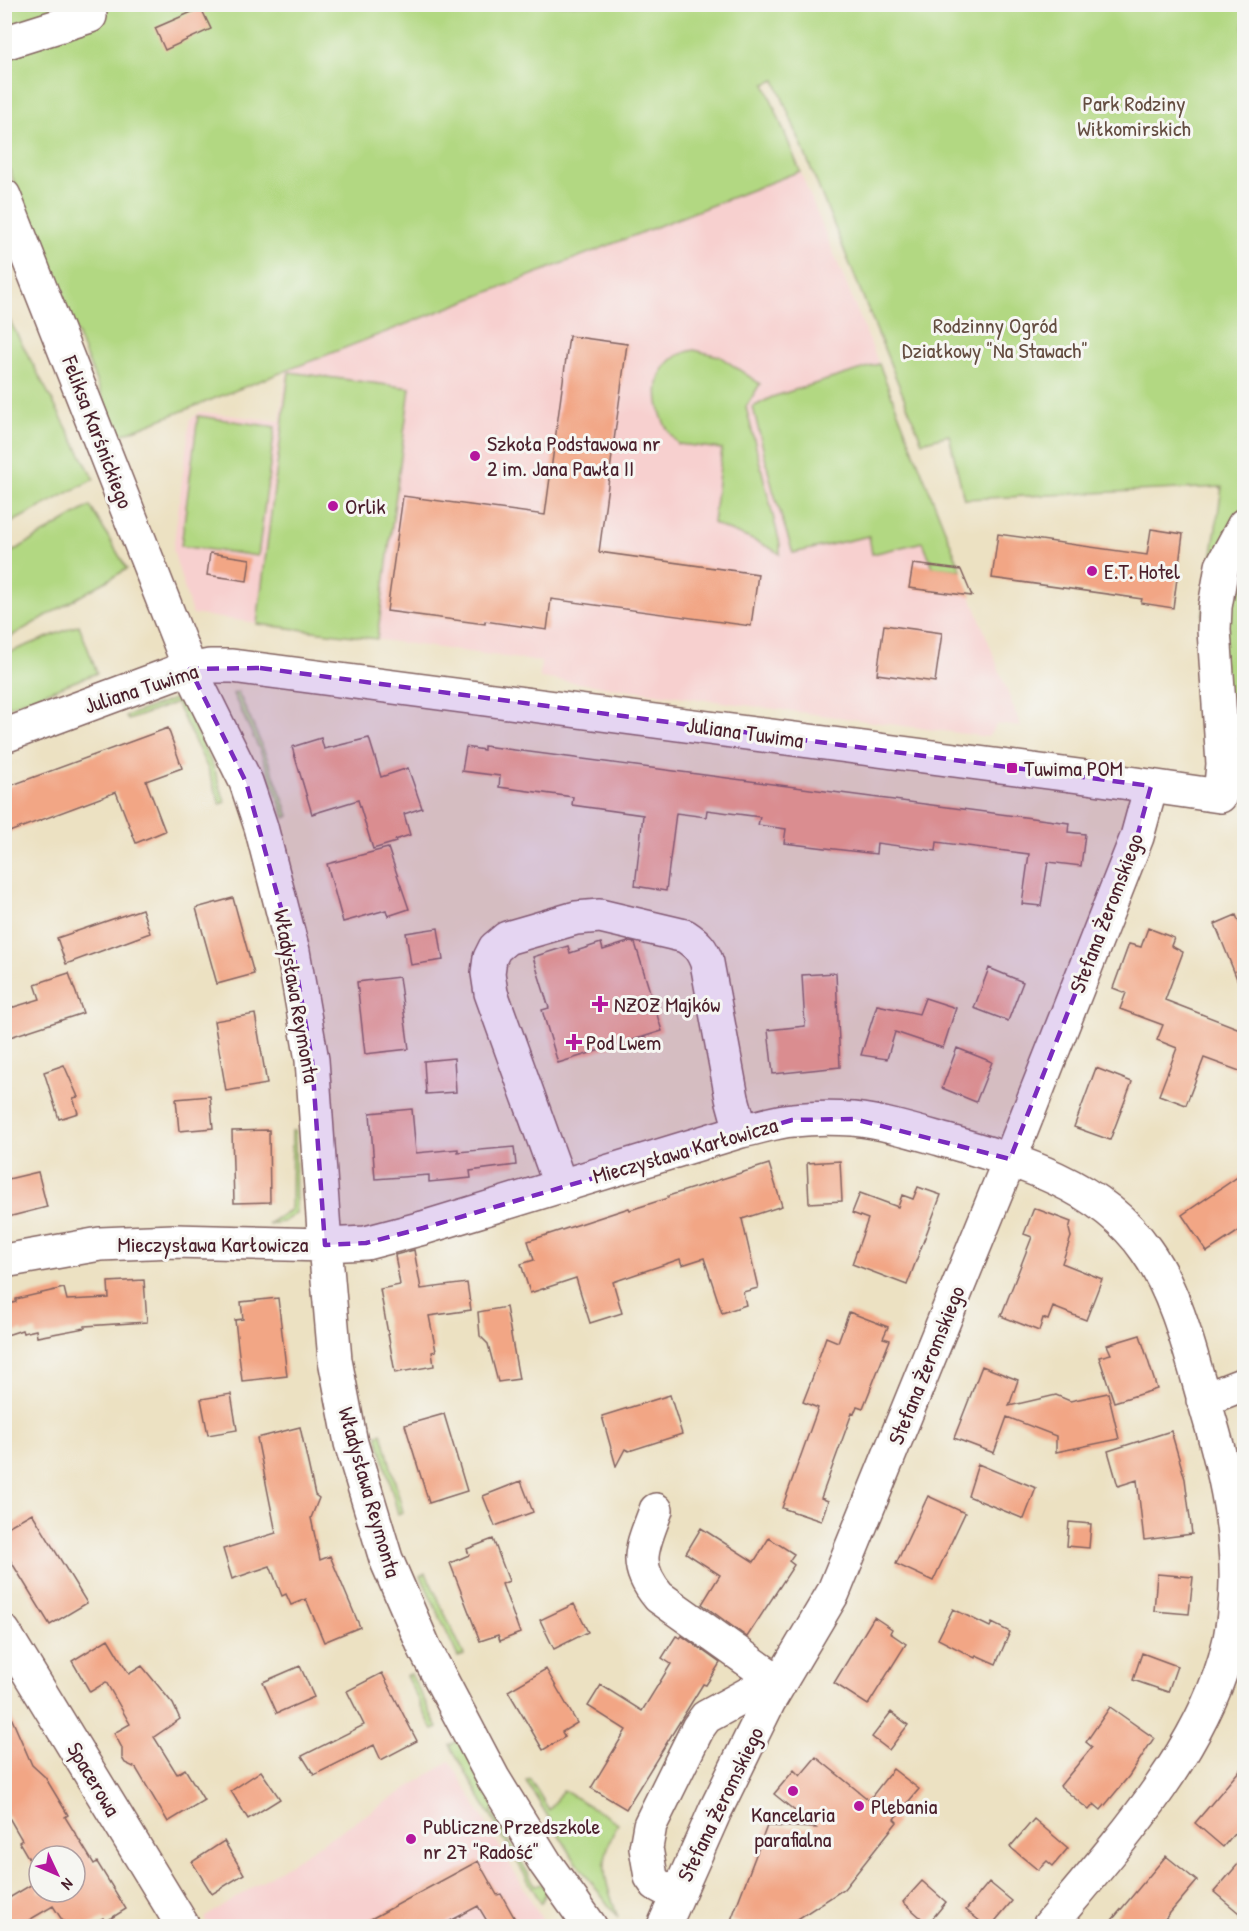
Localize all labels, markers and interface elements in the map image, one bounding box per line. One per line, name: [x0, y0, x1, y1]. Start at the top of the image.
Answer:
park label: Park Rodziny Wiłkomirskich: [1077, 88, 1191, 143]
park label: Rodzinny Ogród Działkowy "Na Stawach": [902, 310, 1088, 365]
street label: Feliksa Karśnickiego: [55, 351, 141, 513]
place label: Szkoła Podstawowa nr 2 im. Jana Pawła II: [487, 428, 661, 483]
marker: Szkoła Podstawowa nr 2 im. Jana Pawła II: [468, 449, 482, 463]
place label: Orlik: [345, 491, 386, 521]
marker: Orlik: [326, 499, 340, 513]
place label: E.T. Hotel: [1104, 556, 1180, 586]
marker: E.T. Hotel: [1085, 564, 1099, 578]
street label: Juliana Tuwima: [80, 655, 202, 720]
street label: Juliana Tuwima: [685, 709, 806, 755]
place label: Tuwima POM: [1024, 753, 1123, 783]
marker: Tuwima POM: [1005, 761, 1019, 775]
street label: Stefana Żeromskiego: [1062, 829, 1150, 997]
street label: Władysława Reymonta: [267, 907, 327, 1086]
place label: NZOZ Majków: [614, 989, 720, 1019]
marker: NZOZ Majków: [591, 995, 609, 1013]
place label: Pod Lwem: [586, 1027, 661, 1057]
marker: Pod Lwem: [567, 1035, 581, 1049]
street label: Mieczysława Karłowicza: [589, 1109, 781, 1191]
street label: Mieczysława Karłowicza: [118, 1229, 309, 1259]
street label: Stefana Żeromskiego: [880, 1281, 972, 1449]
street label: Władysława Reymonta: [331, 1403, 409, 1581]
street label: Stefana Żeromskiego: [670, 1721, 771, 1886]
street label: Spacerowa: [60, 1736, 128, 1822]
marker: Kancelaria parafialna: [786, 1784, 800, 1798]
place label: Plebania: [871, 1791, 938, 1821]
place label: Kancelaria parafialna: [751, 1799, 835, 1854]
marker: Plebania: [852, 1799, 866, 1813]
place label: Publiczne Przedszkole nr 27 "Radość": [423, 1811, 600, 1866]
marker: Publiczne Przedszkole nr 27 "Radość": [404, 1832, 418, 1846]
north arrow: [27, 1844, 87, 1904]
text: N: [57, 1874, 79, 1895]

